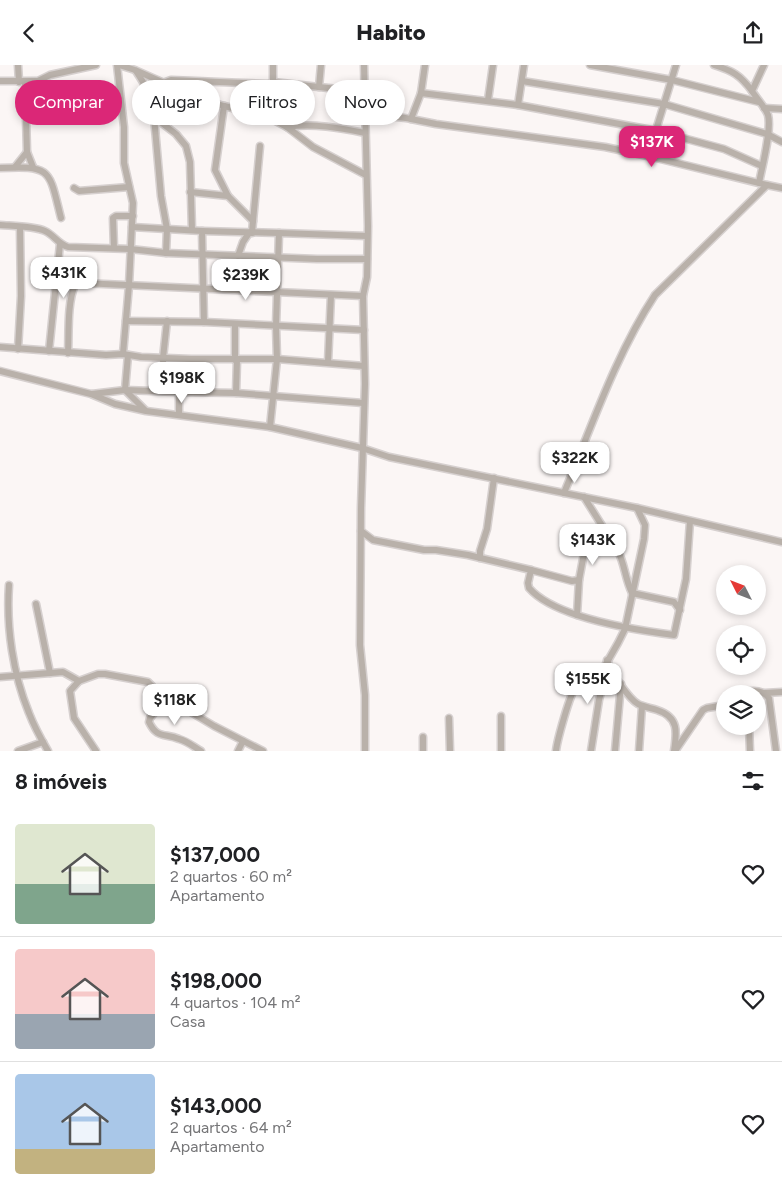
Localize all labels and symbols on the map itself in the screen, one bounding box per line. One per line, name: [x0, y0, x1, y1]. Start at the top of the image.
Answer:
pin: $137K: [617, 126, 687, 168]
pin: $431K: [29, 257, 99, 299]
pin: $239K: [211, 259, 281, 301]
pin: $198K: [147, 361, 217, 404]
pin: $322K: [540, 441, 610, 484]
pin: $143K: [558, 523, 628, 566]
north arrow: [716, 565, 766, 615]
pin: $155K: [553, 663, 623, 705]
pin: $118K: [140, 683, 210, 726]

